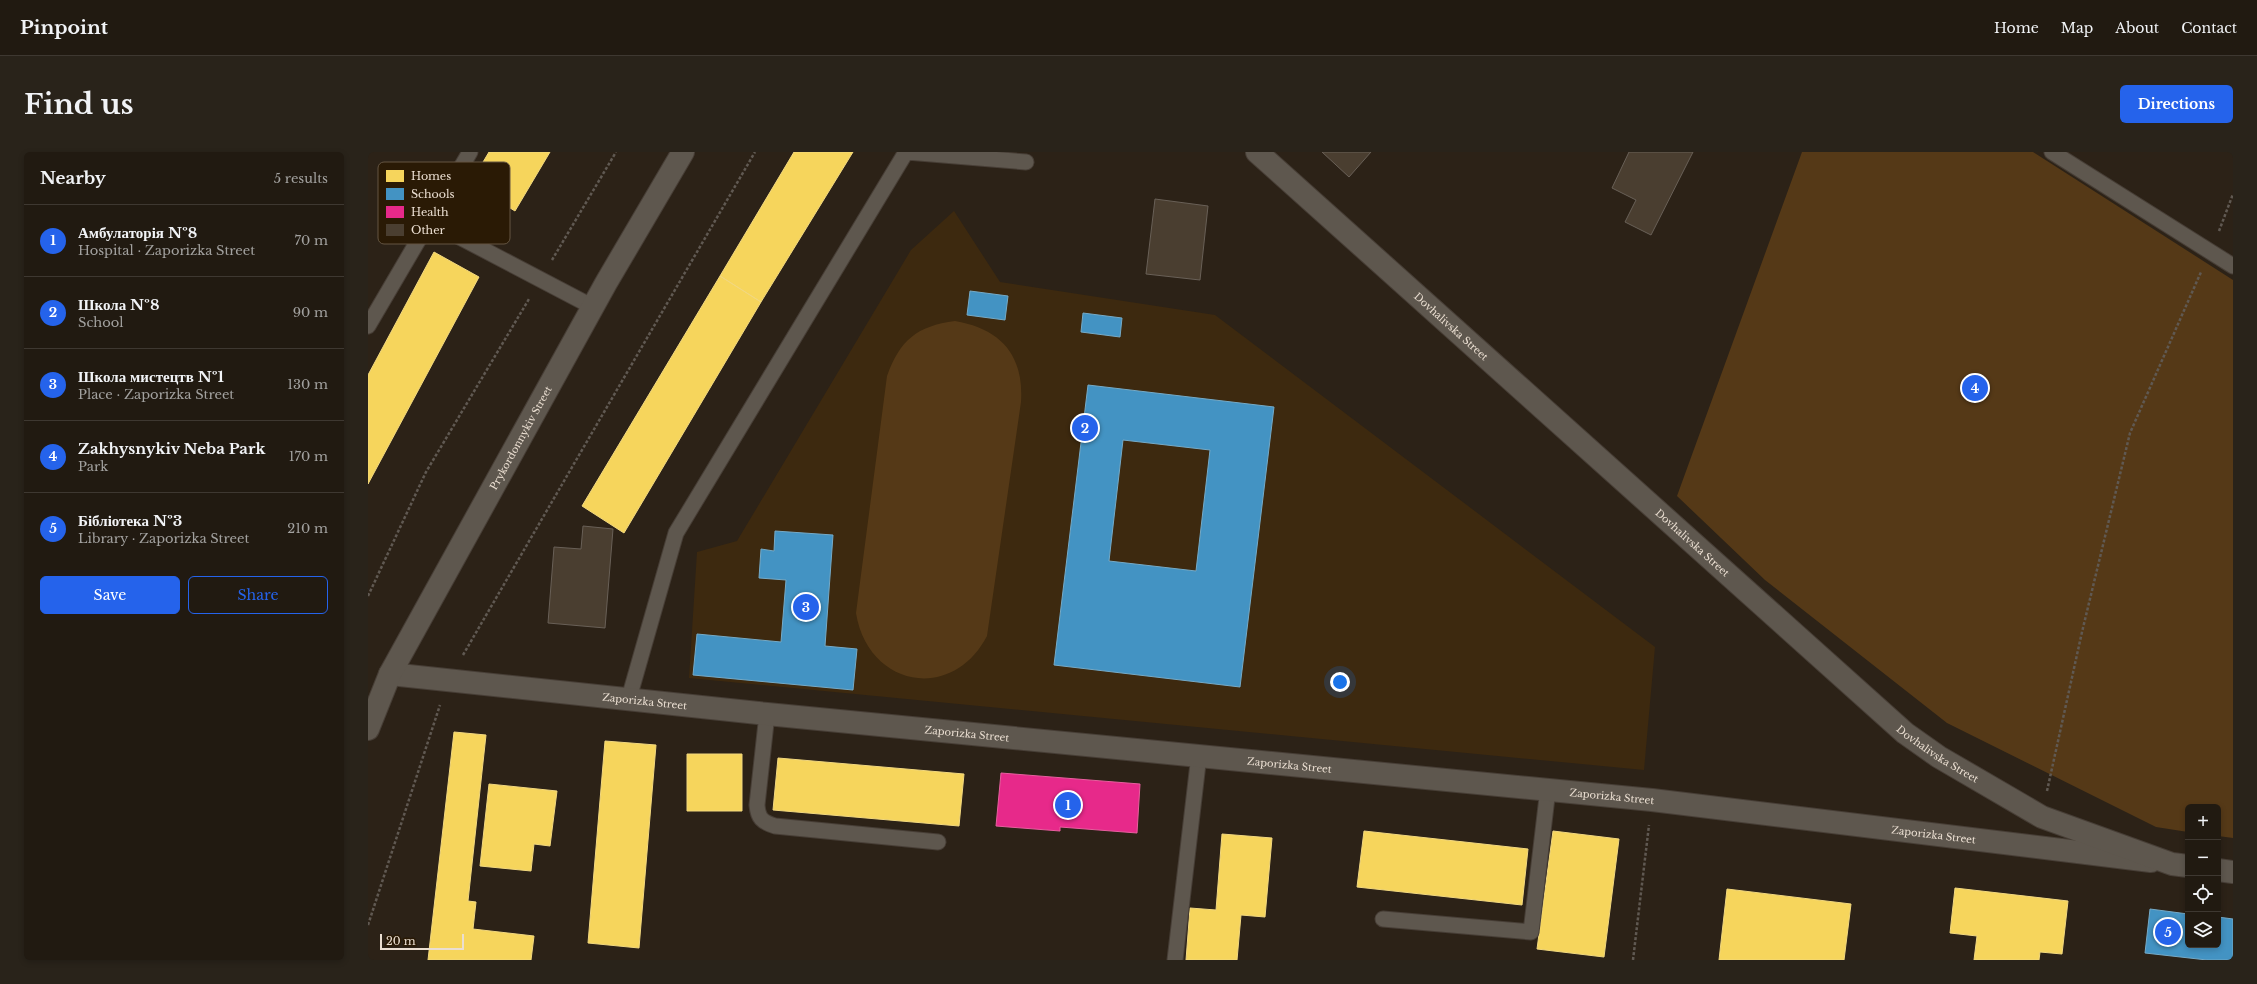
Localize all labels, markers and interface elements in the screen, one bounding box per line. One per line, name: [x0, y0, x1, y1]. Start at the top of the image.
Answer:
text: Pinpoint: [20, 16, 108, 39]
text: Home: [1994, 19, 2039, 37]
text: Map: [2061, 19, 2093, 37]
text: About: [2115, 19, 2159, 37]
text: Contact: [2181, 19, 2237, 37]
button: Directions: [2120, 85, 2233, 123]
text: Find us: [24, 87, 134, 122]
legend: [378, 162, 510, 244]
text: Nearby: [40, 168, 106, 189]
text: Homes: [411, 169, 451, 183]
text: 5 results: [274, 170, 328, 187]
text: Schools: [411, 187, 455, 201]
text: Health: [411, 205, 449, 219]
text: Амбулаторія №8: [78, 223, 197, 242]
text: Other: [411, 223, 445, 237]
text: 1: [50, 232, 56, 249]
text: 70 m: [295, 232, 328, 249]
text: Hospital · Zaporizka Street: [78, 242, 255, 259]
street label: Dovhalivska Street: [1411, 290, 1491, 363]
text: Школа №8: [78, 295, 160, 314]
text: 2: [49, 304, 57, 321]
text: 90 m: [293, 304, 328, 321]
text: School: [78, 314, 124, 331]
text: Школа мистецтв №1: [78, 367, 224, 386]
pin: 4: [1962, 373, 1988, 403]
text: 3: [49, 376, 57, 393]
text: 130 m: [287, 376, 328, 393]
street label: Prykordonnykiv Street: [487, 384, 555, 492]
text: Place · Zaporizka Street: [78, 386, 234, 403]
pin: 2: [1072, 413, 1098, 443]
text: Zakhysnykiv Neba Park: [78, 439, 265, 458]
text: 4: [49, 448, 57, 465]
text: 170 m: [289, 448, 328, 465]
text: Park: [78, 458, 108, 475]
street label: Dovhalivska Street: [1652, 506, 1732, 580]
text: Бібліотека №3: [78, 511, 182, 530]
text: 5: [49, 520, 57, 537]
text: 210 m: [287, 520, 328, 537]
text: Library · Zaporizka Street: [78, 530, 249, 547]
button: Save: [40, 576, 180, 614]
button: Share: [188, 576, 328, 614]
pin: 3: [793, 592, 819, 622]
your location: [1330, 672, 1350, 692]
street label: Zaporizka Street: [602, 691, 688, 712]
street label: Zaporizka Street: [924, 723, 1010, 745]
street label: Dovhalivska Street: [1894, 723, 1981, 786]
street label: Zaporizka Street: [1246, 755, 1333, 776]
street label: Zaporizka Street: [1569, 786, 1655, 807]
pin: 1: [1055, 790, 1081, 820]
map controls: [2185, 804, 2221, 948]
button: +: [2185, 804, 2221, 840]
street label: Zaporizka Street: [1891, 823, 1977, 847]
button: −: [2185, 840, 2221, 876]
button: locate: [2185, 876, 2221, 912]
button: layers: [2185, 912, 2221, 948]
pin: 5: [2155, 917, 2181, 947]
scale bar: [380, 932, 464, 951]
text: 20 m: [386, 934, 416, 948]

